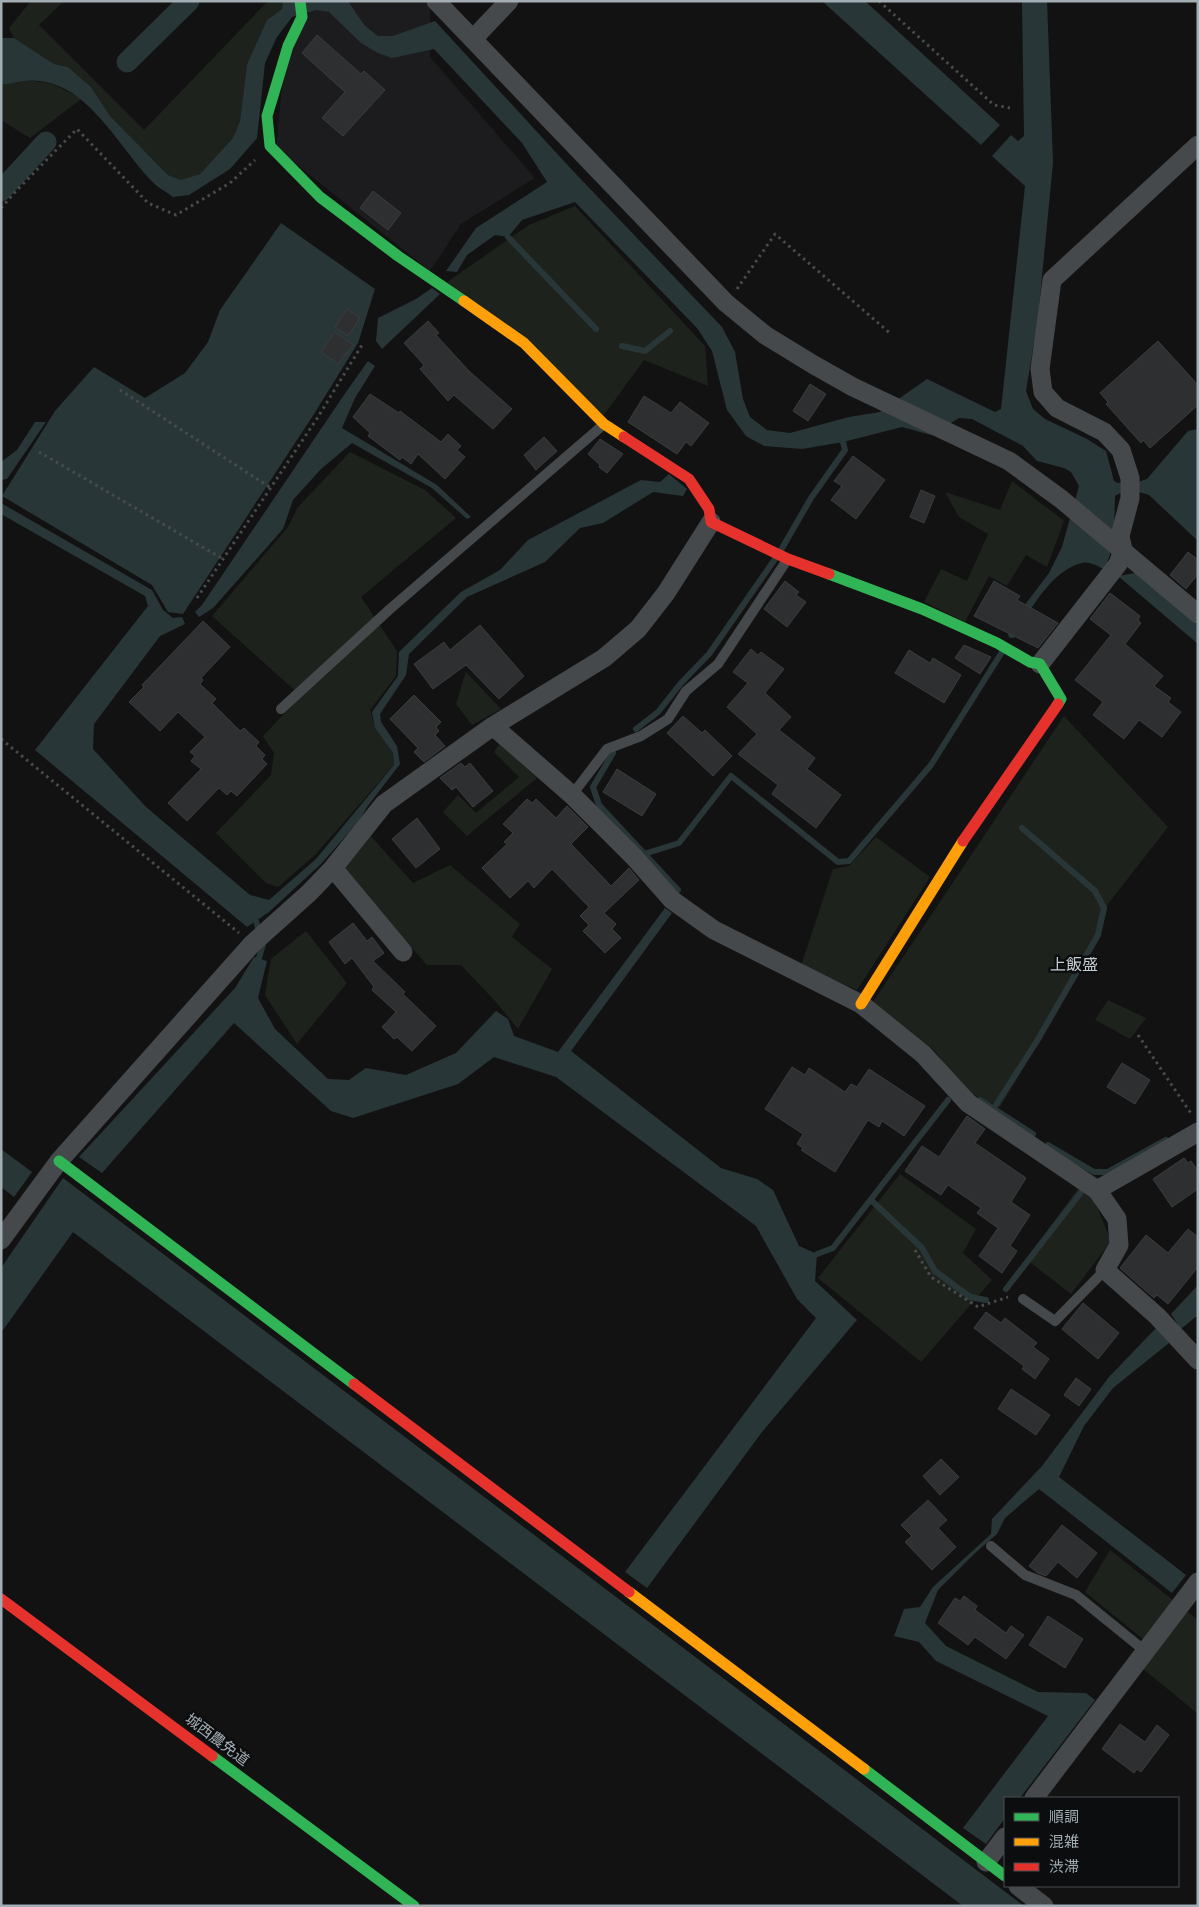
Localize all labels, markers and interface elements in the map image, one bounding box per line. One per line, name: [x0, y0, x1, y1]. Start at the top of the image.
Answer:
district label: 上飯盛: [1050, 956, 1098, 973]
street label: 城西農免道: [183, 1711, 252, 1769]
legend: [1004, 1797, 1179, 1887]
text: 順調: [1049, 1810, 1079, 1825]
text: 混雑: [1049, 1834, 1079, 1850]
text: 渋滞: [1049, 1859, 1079, 1875]

